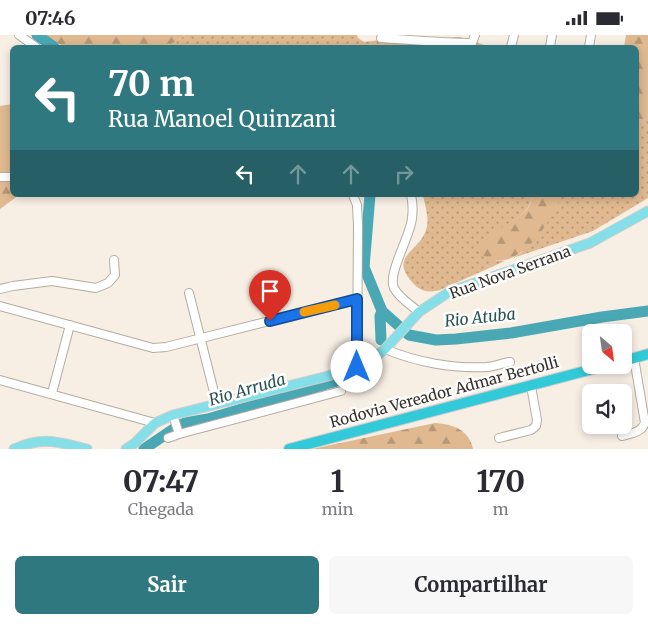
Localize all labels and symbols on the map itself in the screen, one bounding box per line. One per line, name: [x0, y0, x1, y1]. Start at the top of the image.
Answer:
street label: Rua Nova Serrana: [447, 241, 573, 303]
pin: [249, 270, 291, 321]
water label: Rio Atuba: [443, 303, 517, 331]
north arrow: [582, 324, 632, 374]
position arrow: [330, 340, 382, 392]
street label: Rodovia Vereador Admar Bertolli: [328, 352, 560, 432]
water label: Rio Arruda: [206, 369, 288, 409]

